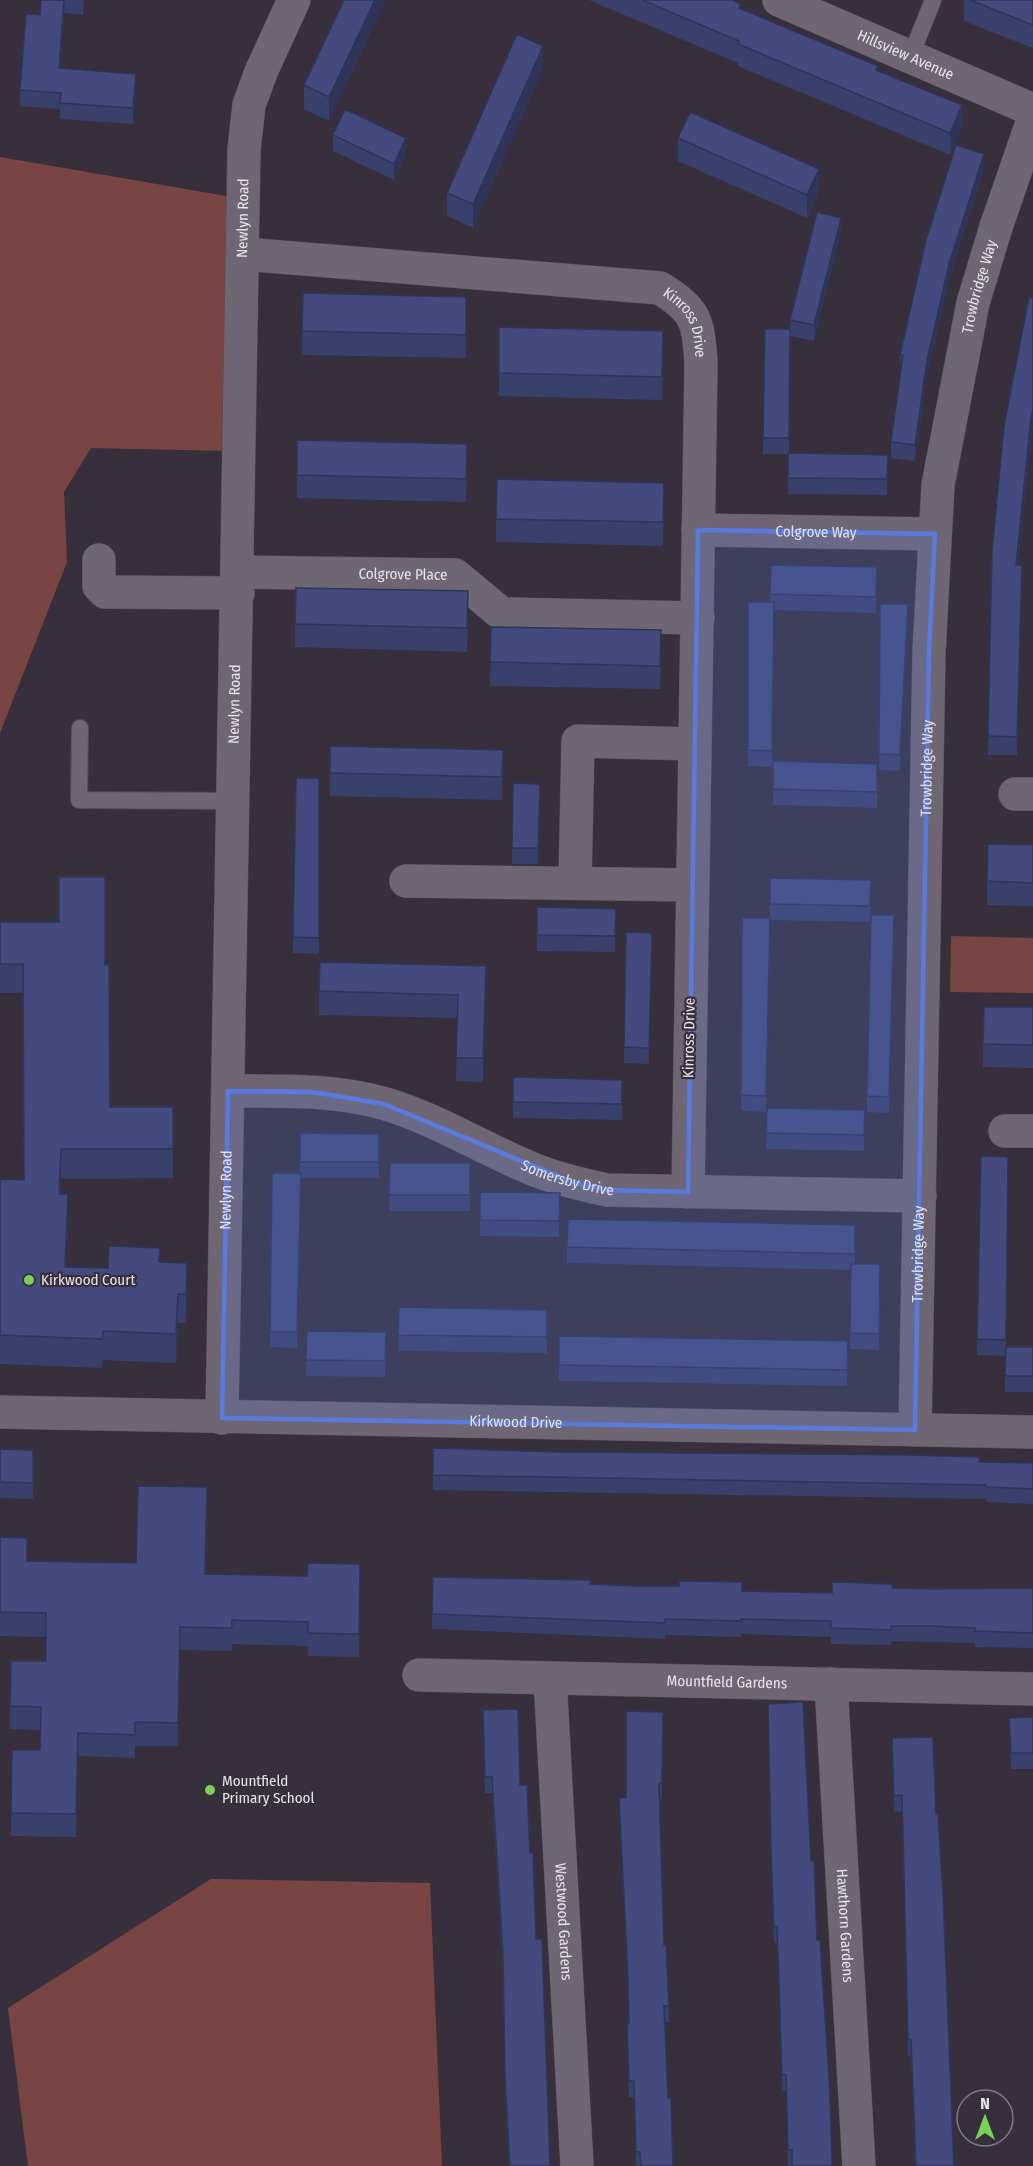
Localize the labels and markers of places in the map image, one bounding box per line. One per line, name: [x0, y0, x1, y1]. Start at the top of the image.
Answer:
place label: Kirkwood Court: [41, 1271, 135, 1289]
marker: Kirkwood Court: [22, 1273, 36, 1287]
place label: Mountfield Primary School: [222, 1772, 314, 1807]
marker: Mountfield Primary School: [203, 1783, 217, 1797]

